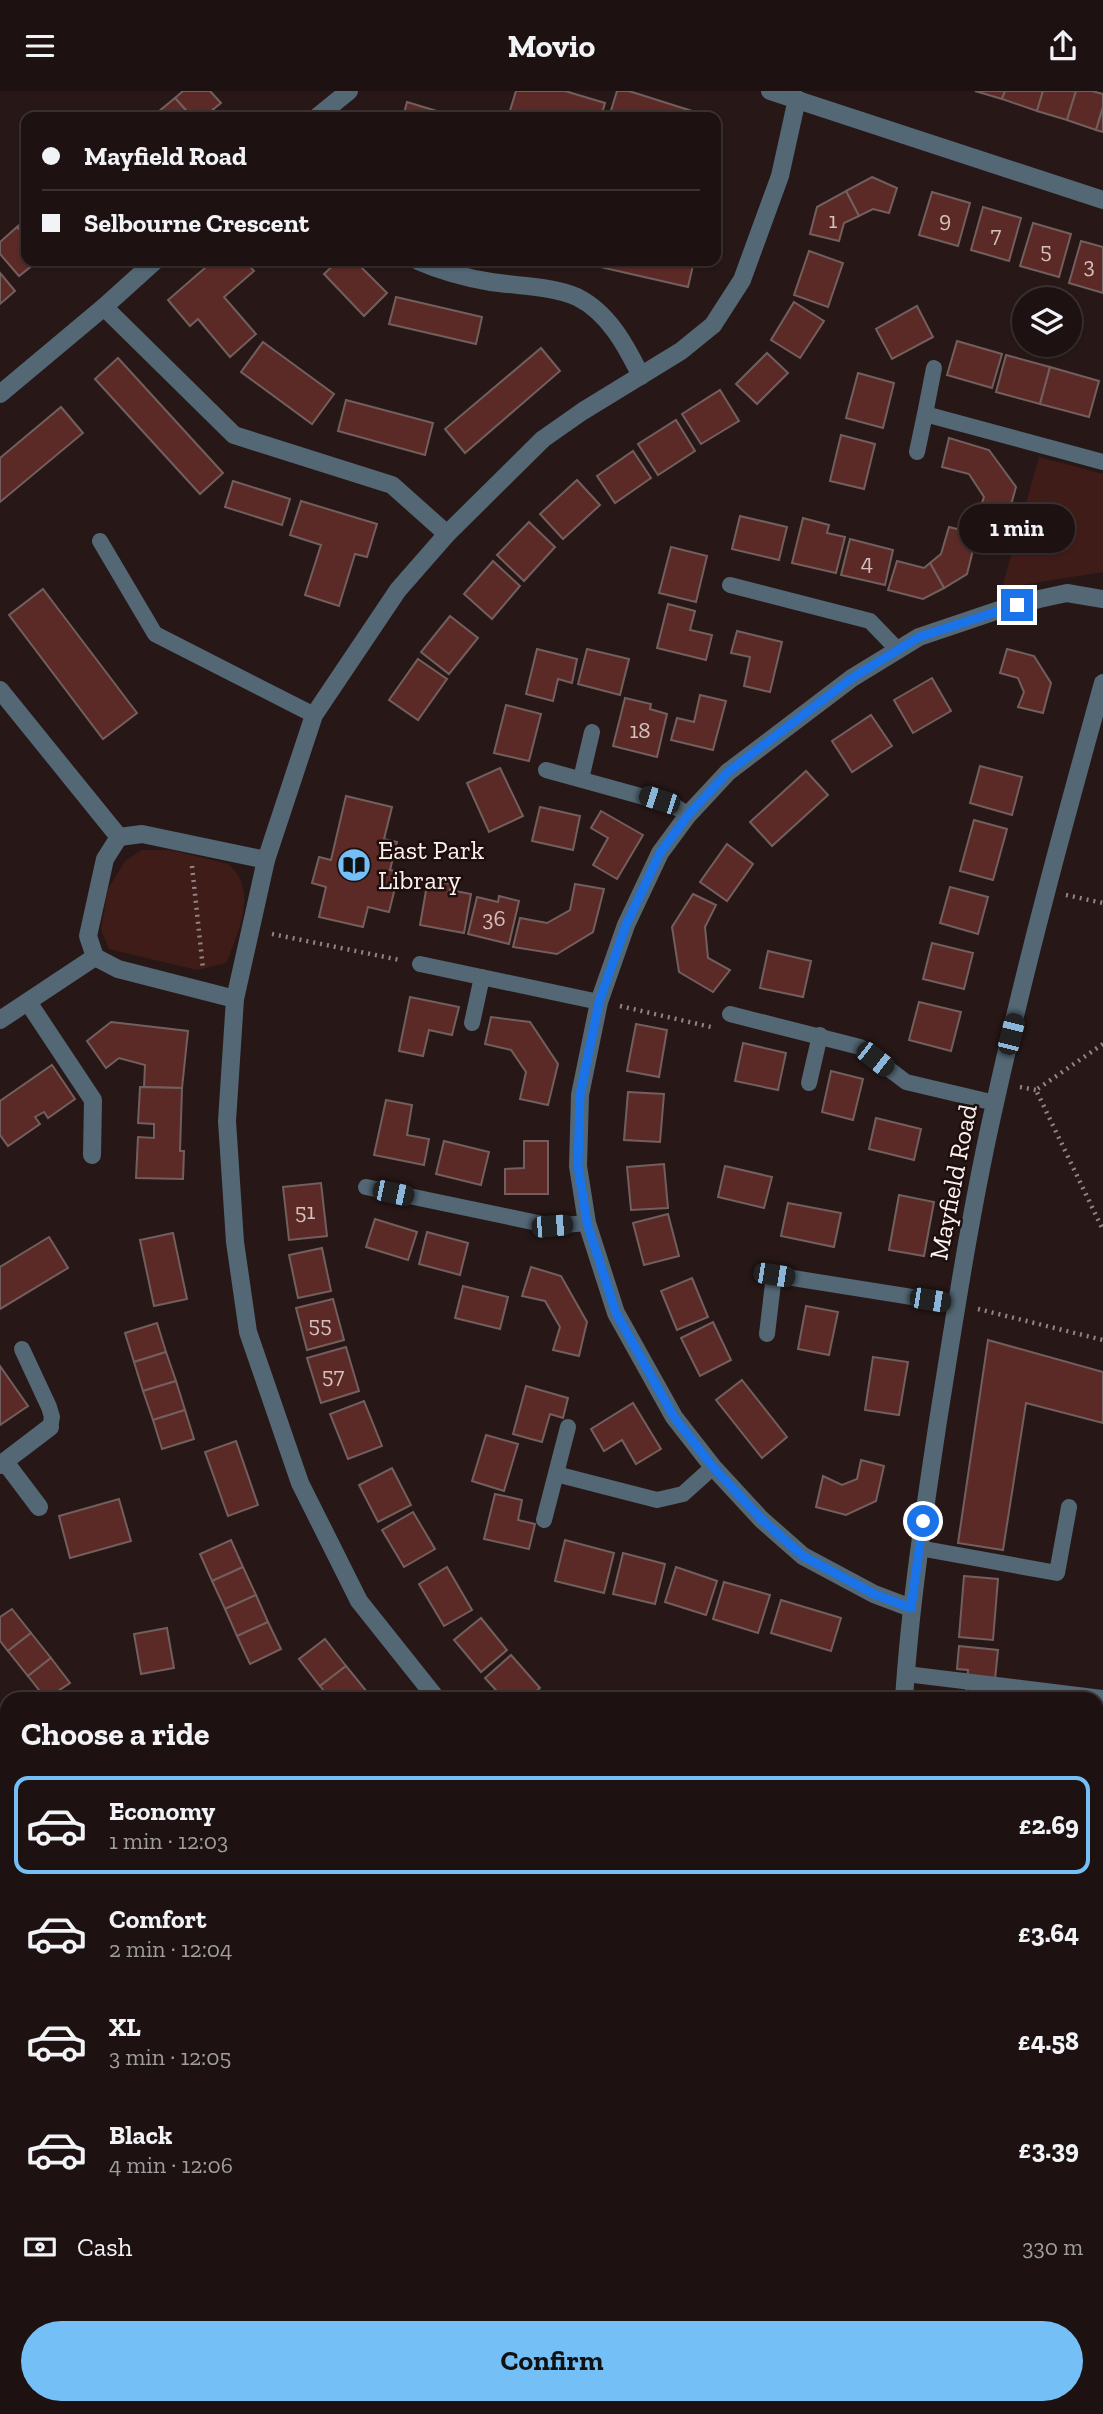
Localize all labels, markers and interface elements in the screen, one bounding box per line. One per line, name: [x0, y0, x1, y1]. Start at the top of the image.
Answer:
icon: menu: [21, 27, 59, 65]
text: Movio: [508, 27, 595, 65]
icon: share: [1044, 27, 1082, 65]
text: Mayfield Road: [84, 140, 247, 172]
house number: 9: [939, 205, 951, 233]
house number: 1: [829, 206, 838, 234]
text: Selbourne Crescent: [84, 207, 309, 239]
house number: 7: [991, 220, 1002, 248]
house number: 5: [1040, 236, 1052, 264]
house number: 3: [1083, 251, 1095, 279]
map controls: [1012, 287, 1082, 357]
button: layers: [1012, 287, 1082, 357]
callout: 1 min: [959, 503, 1075, 553]
text: 1 min: [990, 514, 1044, 542]
house number: 4: [861, 548, 873, 576]
route end: [1001, 589, 1033, 621]
house number: 18: [629, 716, 651, 744]
car: [636, 784, 683, 816]
place label: East Park Library: [378, 834, 485, 896]
library icon: East Park Library: [335, 846, 373, 884]
house number: 36: [482, 904, 506, 932]
car: [996, 1011, 1027, 1057]
car: [852, 1038, 899, 1080]
street label: Mayfield Road: [922, 1101, 984, 1263]
car: [371, 1178, 416, 1208]
house number: 51: [295, 1197, 315, 1225]
car: [531, 1214, 574, 1238]
car: [752, 1261, 797, 1289]
car: [908, 1286, 953, 1314]
house number: 55: [308, 1310, 332, 1338]
house number: 57: [322, 1361, 344, 1389]
route start: [907, 1505, 939, 1537]
text: Choose a ride: [21, 1715, 209, 1753]
icon: car: [25, 1794, 88, 1857]
text: Economy: [109, 1795, 215, 1827]
text: £2.69: [1019, 1809, 1079, 1841]
text: 1 min · 12:03: [109, 1827, 228, 1855]
icon: car: [25, 1902, 88, 1965]
text: Comfort: [109, 1903, 206, 1935]
text: £3.64: [1018, 1917, 1079, 1949]
text: 2 min · 12:04: [109, 1935, 233, 1963]
icon: car: [25, 2010, 88, 2073]
text: XL: [109, 2011, 141, 2043]
text: £4.58: [1018, 2025, 1079, 2057]
text: 3 min · 12:05: [109, 2043, 231, 2071]
icon: car: [25, 2118, 88, 2181]
text: Black: [109, 2119, 172, 2151]
text: £3.39: [1019, 2133, 1079, 2165]
text: 4 min · 12:06: [109, 2151, 233, 2179]
icon: cash: [21, 2228, 59, 2266]
text: Cash: [77, 2231, 132, 2263]
text: 330 m: [1022, 2233, 1083, 2261]
button: Confirm: [21, 2321, 1083, 2401]

